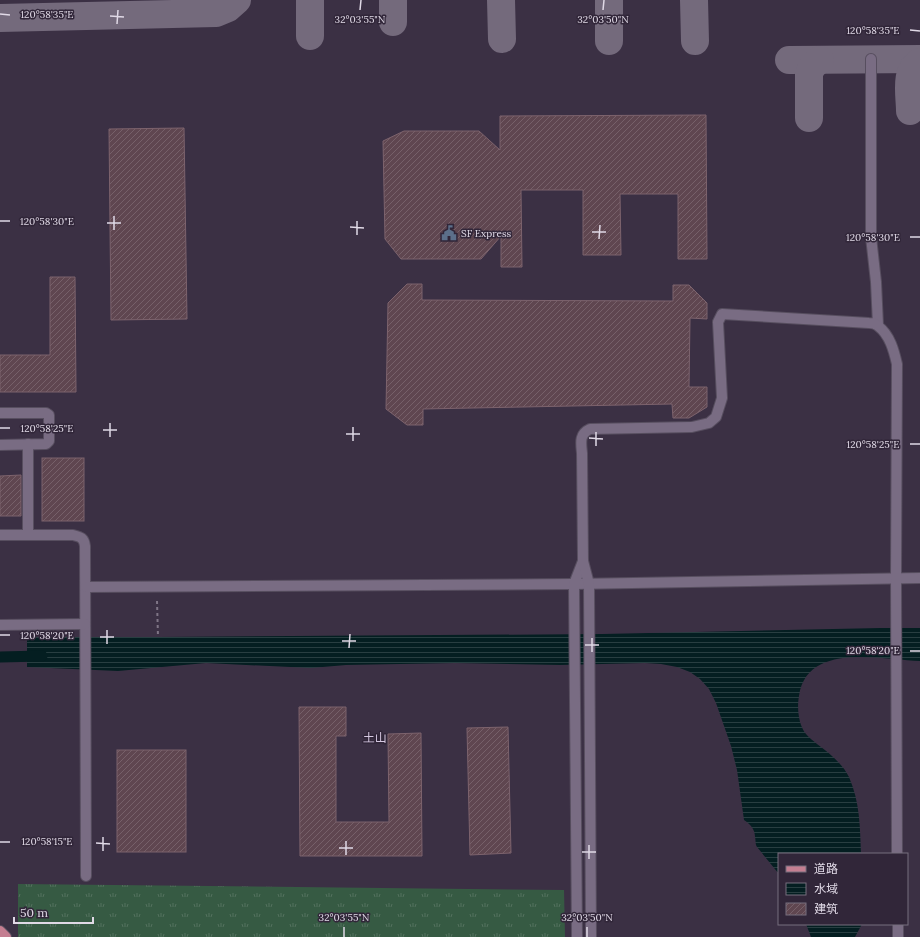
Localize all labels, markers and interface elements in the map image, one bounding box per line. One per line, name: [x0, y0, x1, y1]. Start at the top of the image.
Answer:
text: 120°58'35"E: [20, 8, 74, 21]
text: 32°03'55"N: [335, 13, 386, 26]
text: 32°03'50"N: [577, 13, 629, 26]
text: 120°58'35"E: [846, 24, 900, 37]
text: 120°58'30"E: [20, 215, 74, 228]
public building icon: SF Express: [440, 224, 458, 242]
place label: SF Express: [461, 227, 512, 240]
text: 120°58'30"E: [846, 231, 900, 244]
text: 120°58'25"E: [21, 422, 73, 435]
text: 120°58'25"E: [847, 438, 899, 451]
text: 120°58'20"E: [20, 629, 74, 642]
text: 120°58'20"E: [846, 644, 900, 657]
district label: 土山: [363, 730, 387, 745]
text: 120°58'15"E: [21, 835, 73, 848]
legend: [778, 853, 908, 925]
text: 道路: [814, 861, 838, 876]
text: 水域: [814, 881, 838, 896]
scale bar: [14, 899, 93, 925]
text: 建筑: [814, 901, 838, 916]
text: 50 m: [20, 905, 48, 920]
text: 32°03'55"N: [319, 911, 370, 924]
text: 32°03'50"N: [561, 911, 613, 924]

